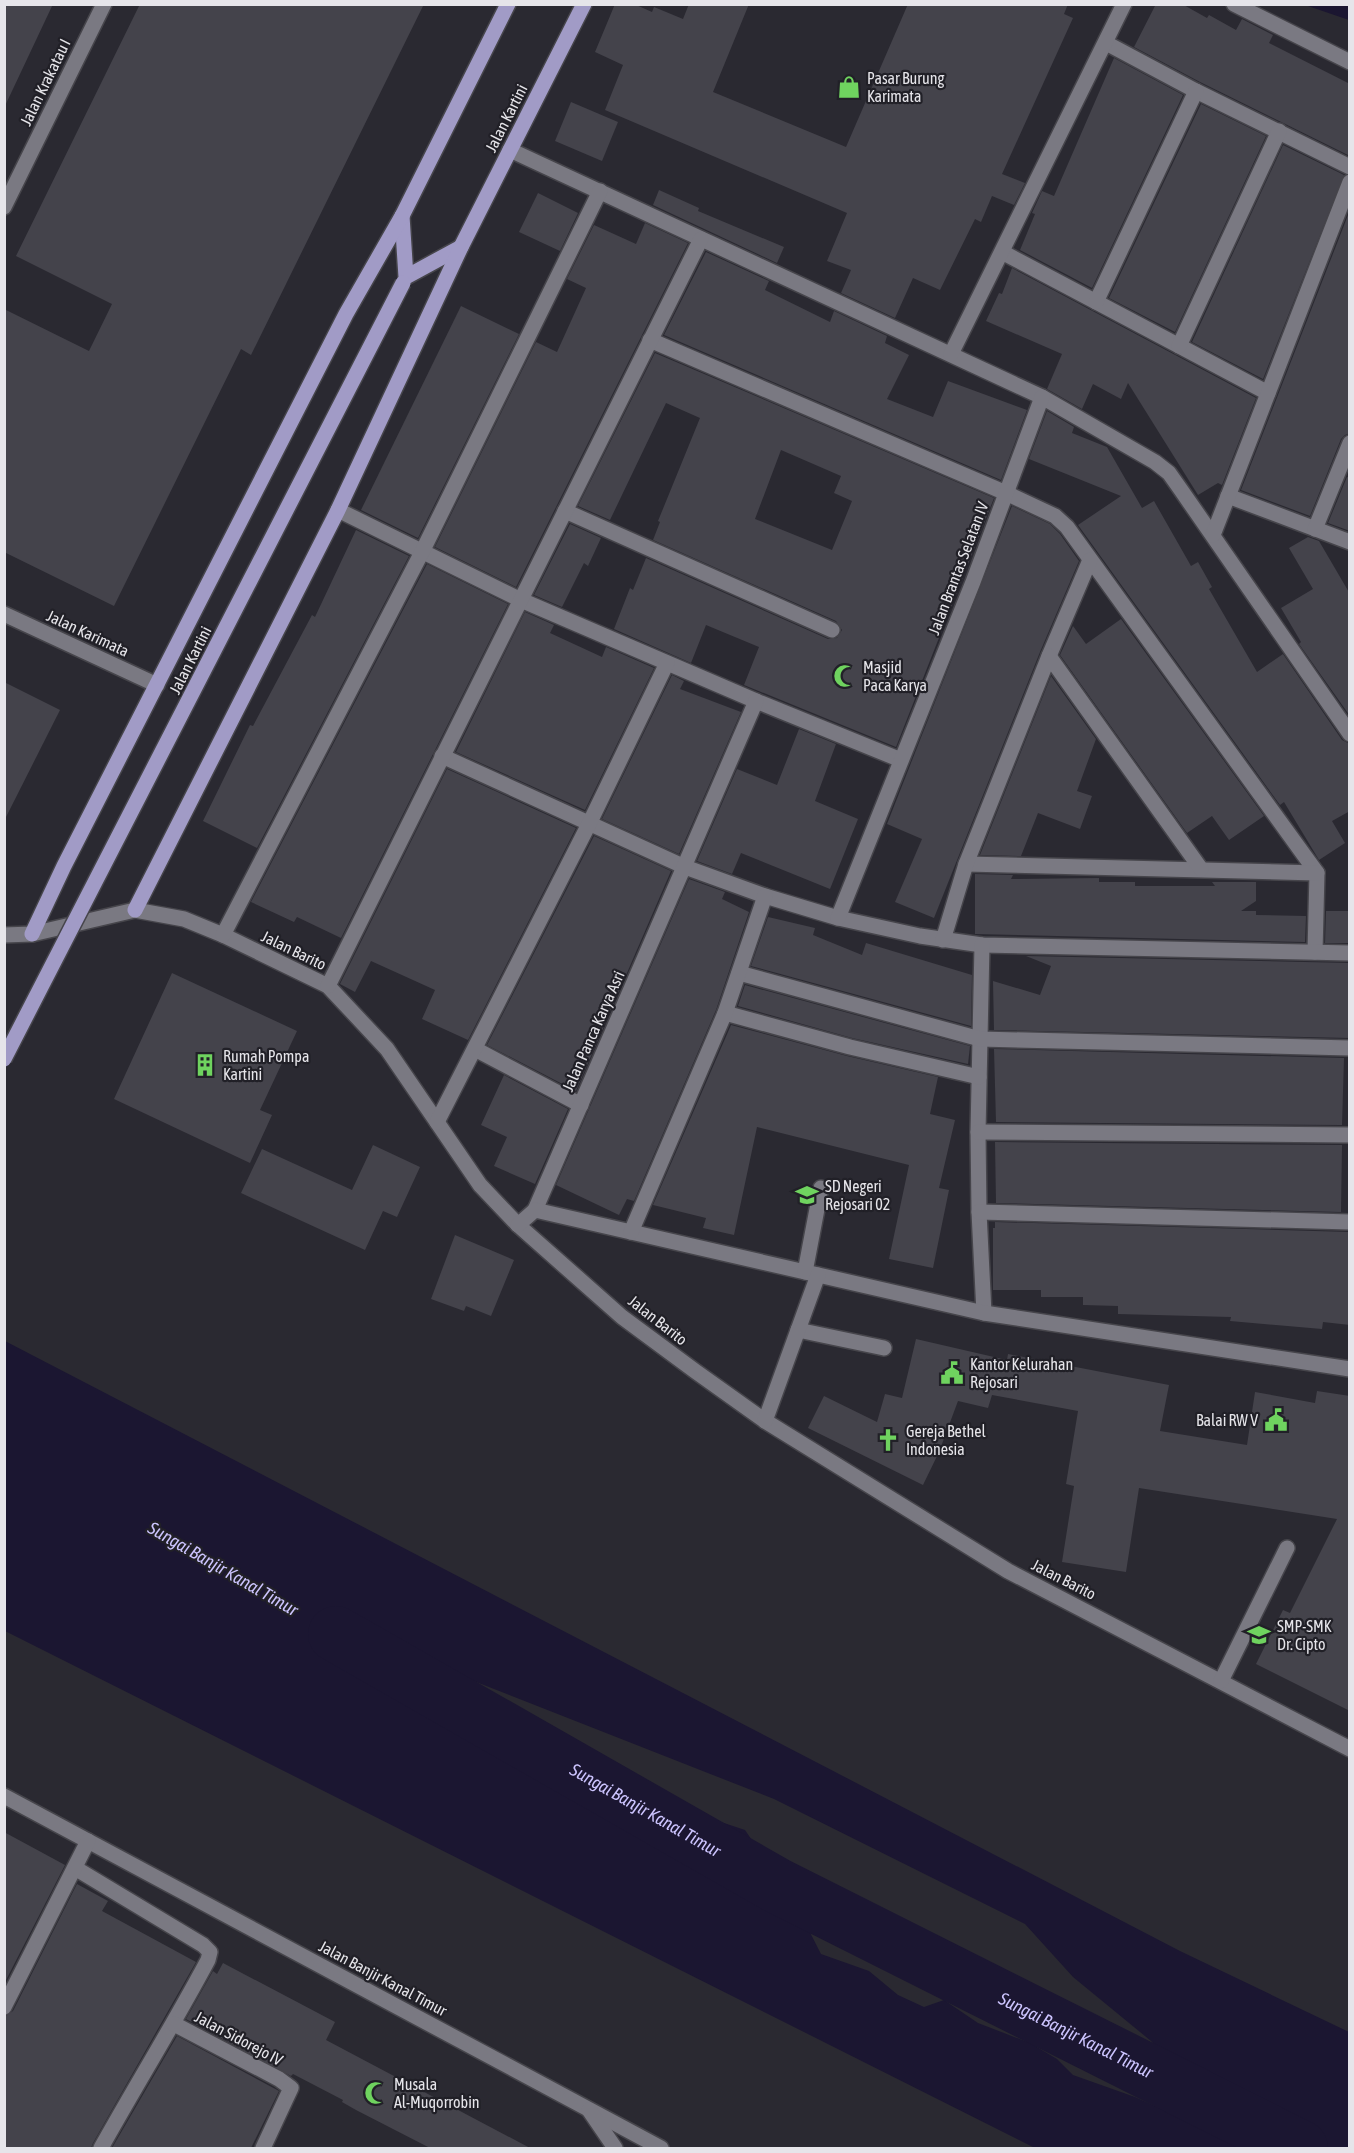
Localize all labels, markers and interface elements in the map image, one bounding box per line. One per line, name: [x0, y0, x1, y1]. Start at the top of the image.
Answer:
street label: Jalan Krakatau I: [16, 36, 74, 128]
place label: Pasar Burung Karimata: [867, 69, 944, 105]
shop icon: Pasar Burung Karimata: [836, 74, 862, 100]
street label: Jalan Kartini: [481, 81, 531, 155]
street label: Jalan Brantas Selatan IV: [924, 499, 992, 637]
street label: Jalan Karimata: [44, 606, 132, 660]
street label: Jalan Kartini: [165, 623, 215, 697]
place label: Masjid Paca Karya: [863, 658, 927, 695]
mosque icon: Masjid Paca Karya: [832, 663, 858, 689]
street label: Jalan Barito: [259, 927, 329, 973]
street label: Jalan Panca Karya Asri: [558, 968, 629, 1094]
place label: Rumah Pompa Kartini: [223, 1047, 309, 1083]
building icon: Rumah Pompa Kartini: [192, 1052, 218, 1078]
place label: SD Negeri Rejosari 02: [825, 1177, 890, 1214]
school or university icon: SD Negeri Rejosari 02: [794, 1182, 820, 1208]
street label: Jalan Barito: [625, 1291, 691, 1349]
place label: Kantor Kelurahan Rejosari: [970, 1355, 1073, 1392]
public building icon: Kantor Kelurahan Rejosari: [939, 1360, 965, 1386]
public building icon: Balai RW V: [1263, 1407, 1289, 1433]
place label: Balai RW V: [1196, 1411, 1258, 1429]
place label: Gereja Bethel Indonesia: [906, 1422, 987, 1458]
church icon: Gereja Bethel Indonesia: [875, 1427, 901, 1453]
water label: Sungai Banjir Kanal Timur: [144, 1517, 303, 1620]
street label: Jalan Barito: [1029, 1555, 1099, 1603]
place label: SMP-SMK Dr. Cipto: [1277, 1617, 1332, 1654]
school or university icon: SMP-SMK Dr. Cipto: [1246, 1622, 1272, 1648]
water label: Sungai Banjir Kanal Timur: [566, 1758, 725, 1861]
street label: Jalan Banjir Kanal Timur: [316, 1937, 450, 2020]
water label: Sungai Banjir Kanal Timur: [995, 1987, 1157, 2083]
street label: Jalan Sidorejo IV: [191, 2007, 286, 2070]
place label: Musala Al-Muqorrobin: [394, 2075, 480, 2112]
mosque icon: Musala Al-Muqorrobin: [363, 2080, 389, 2106]

